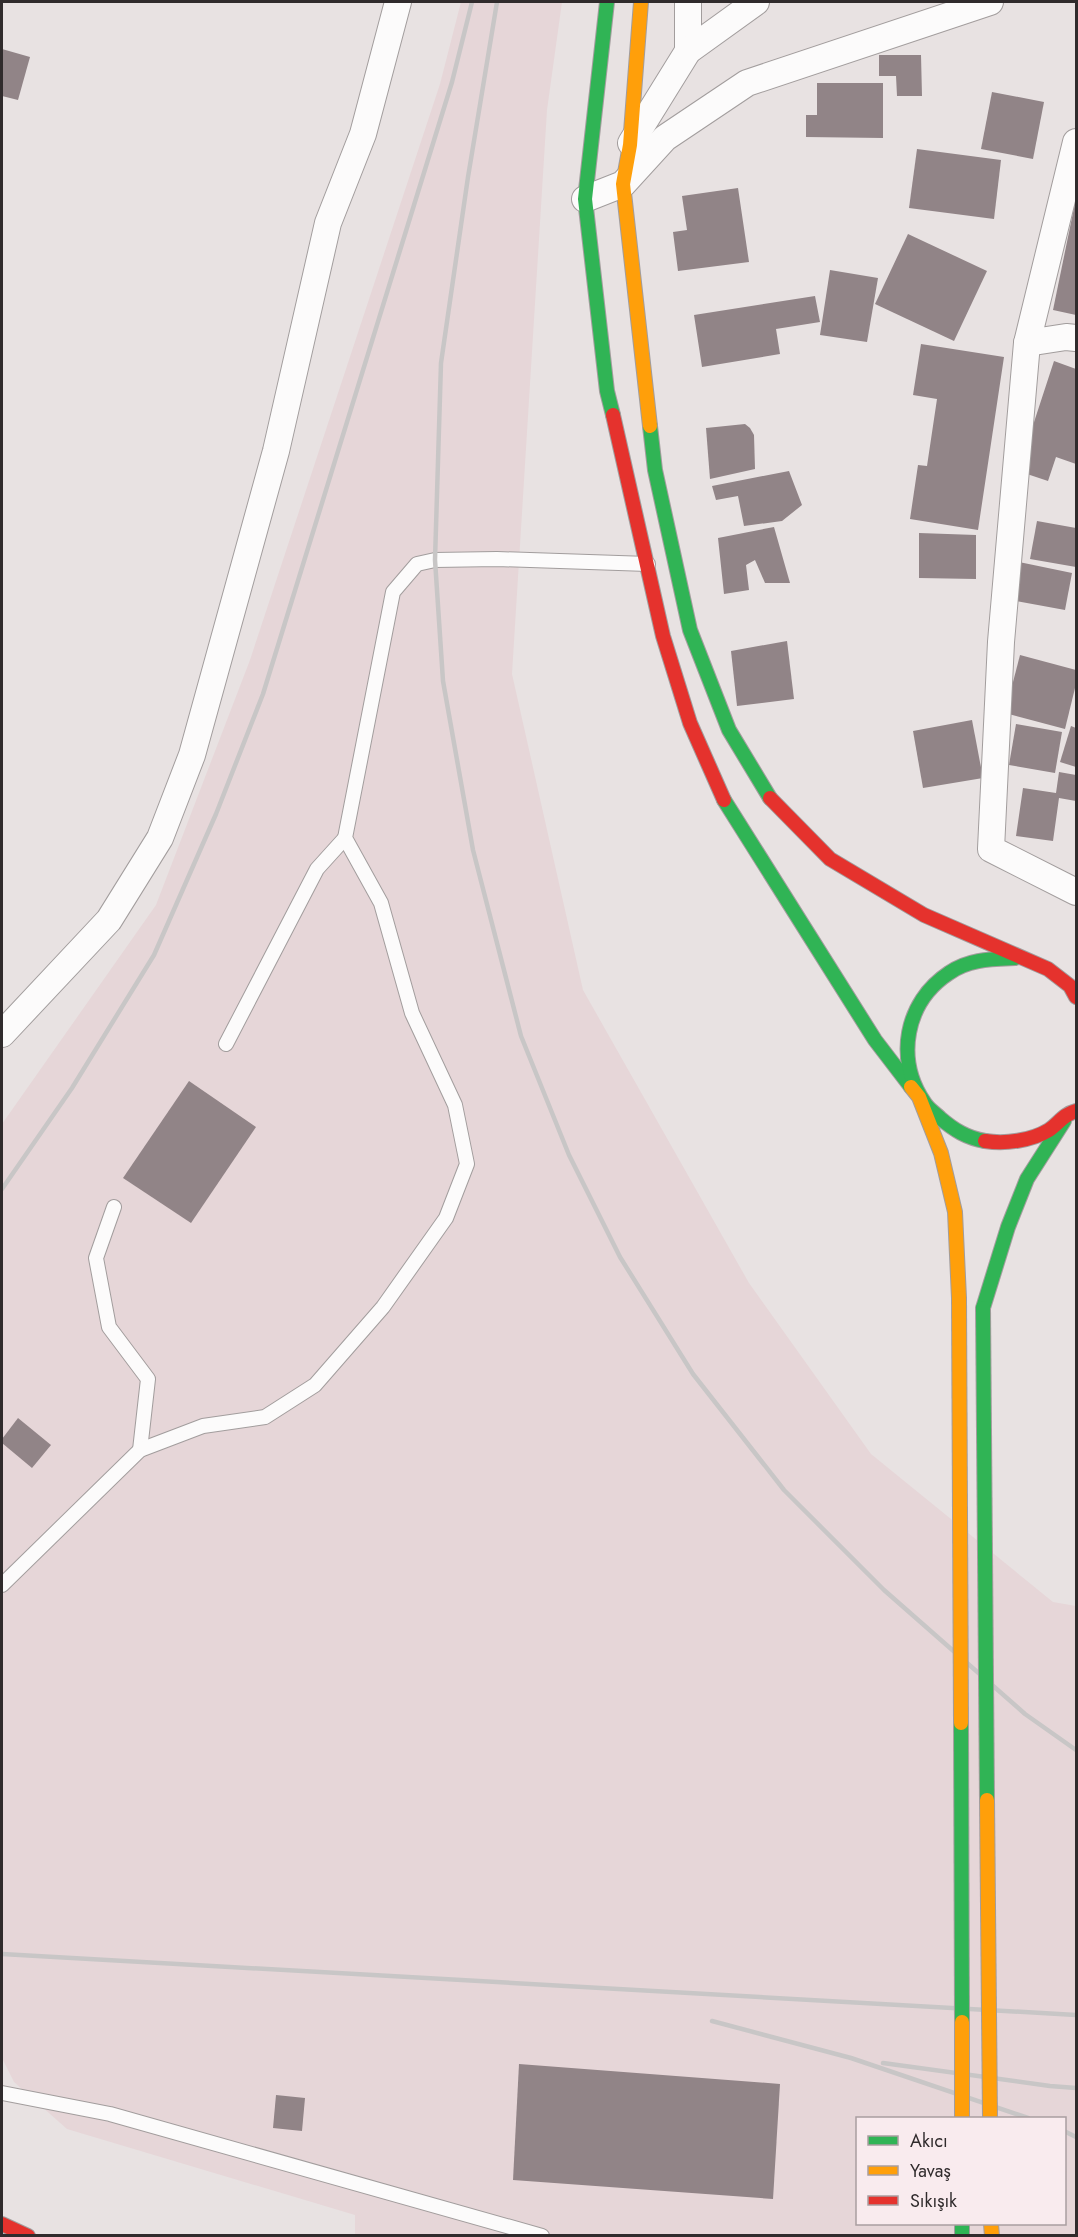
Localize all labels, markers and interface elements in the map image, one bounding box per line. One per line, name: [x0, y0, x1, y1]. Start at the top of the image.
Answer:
legend: [856, 2117, 1066, 2225]
text: Akıcı: [910, 2128, 948, 2154]
text: Yavaş: [910, 2158, 951, 2184]
text: Sıkışık: [910, 2188, 957, 2214]

